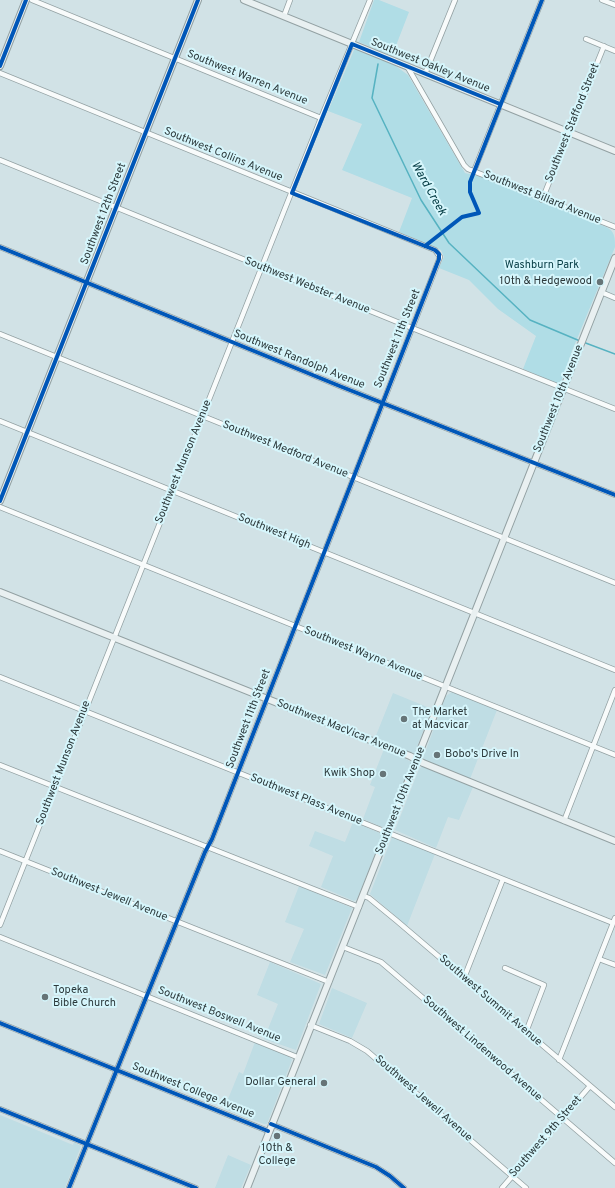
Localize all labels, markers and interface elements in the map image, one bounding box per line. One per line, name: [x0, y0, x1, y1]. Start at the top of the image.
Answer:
street label: Southwest Oakley Avenue: [369, 36, 491, 96]
street label: Southwest Warren Avenue: [185, 48, 309, 108]
street label: Southwest Stafford Street: [543, 62, 603, 184]
street label: Southwest Collins Avenue: [162, 125, 284, 185]
water label: Ward Creek: [407, 160, 449, 218]
street label: Southwest 12th Street: [78, 161, 130, 267]
street label: Southwest Billard Avenue: [481, 168, 603, 228]
street label: Southwest Webster Avenue: [242, 255, 372, 317]
park label: Washburn Park: [505, 259, 579, 273]
place label: 10th & Hedgewood: [500, 275, 592, 289]
marker: 10th & Hedgewood: [595, 277, 605, 287]
street label: Southwest 11th Street: [372, 288, 424, 390]
street label: Southwest Randolph Avenue: [231, 328, 367, 392]
street label: Southwest 10th Avenue: [531, 343, 587, 455]
street label: Southwest Munson Avenue: [153, 398, 215, 526]
street label: Southwest Medford Avenue: [220, 419, 350, 481]
street label: Southwest High: [236, 511, 312, 553]
street label: Southwest Wayne Avenue: [302, 624, 424, 684]
street label: Southwest 11th Street: [224, 667, 274, 771]
street label: Southwest MacVicar Avenue: [275, 697, 407, 761]
street label: Southwest Munson Avenue: [34, 699, 94, 827]
place label: The Market at Macvicar: [412, 706, 468, 732]
marker: The Market at Macvicar: [399, 714, 409, 724]
street label: Southwest 10th Avenue: [373, 745, 429, 857]
place label: Bobo's Drive In: [445, 748, 519, 762]
marker: Bobo's Drive In: [432, 750, 442, 760]
place label: Kwik Shop: [324, 767, 375, 781]
marker: Kwik Shop: [378, 769, 388, 779]
street label: Southwest Plass Avenue: [248, 772, 364, 828]
street label: Southwest Jewell Avenue: [49, 866, 169, 924]
street label: Southwest Summit Avenue: [436, 953, 544, 1049]
place label: Topeka Bible Church: [53, 984, 116, 1010]
street label: Southwest Boswell Avenue: [156, 984, 282, 1046]
marker: Topeka Bible Church: [40, 992, 50, 1002]
street label: Southwest Lindenwood Avenue: [420, 994, 544, 1104]
street label: Southwest Jewell Avenue: [372, 1053, 474, 1145]
street label: Southwest College Avenue: [130, 1060, 256, 1122]
place label: Dollar General: [245, 1076, 316, 1090]
marker: Dollar General: [319, 1078, 329, 1088]
street label: Southwest 9th Street: [507, 1094, 585, 1180]
marker: 10th & College: [272, 1131, 282, 1141]
place label: 10th & College: [258, 1142, 296, 1168]

